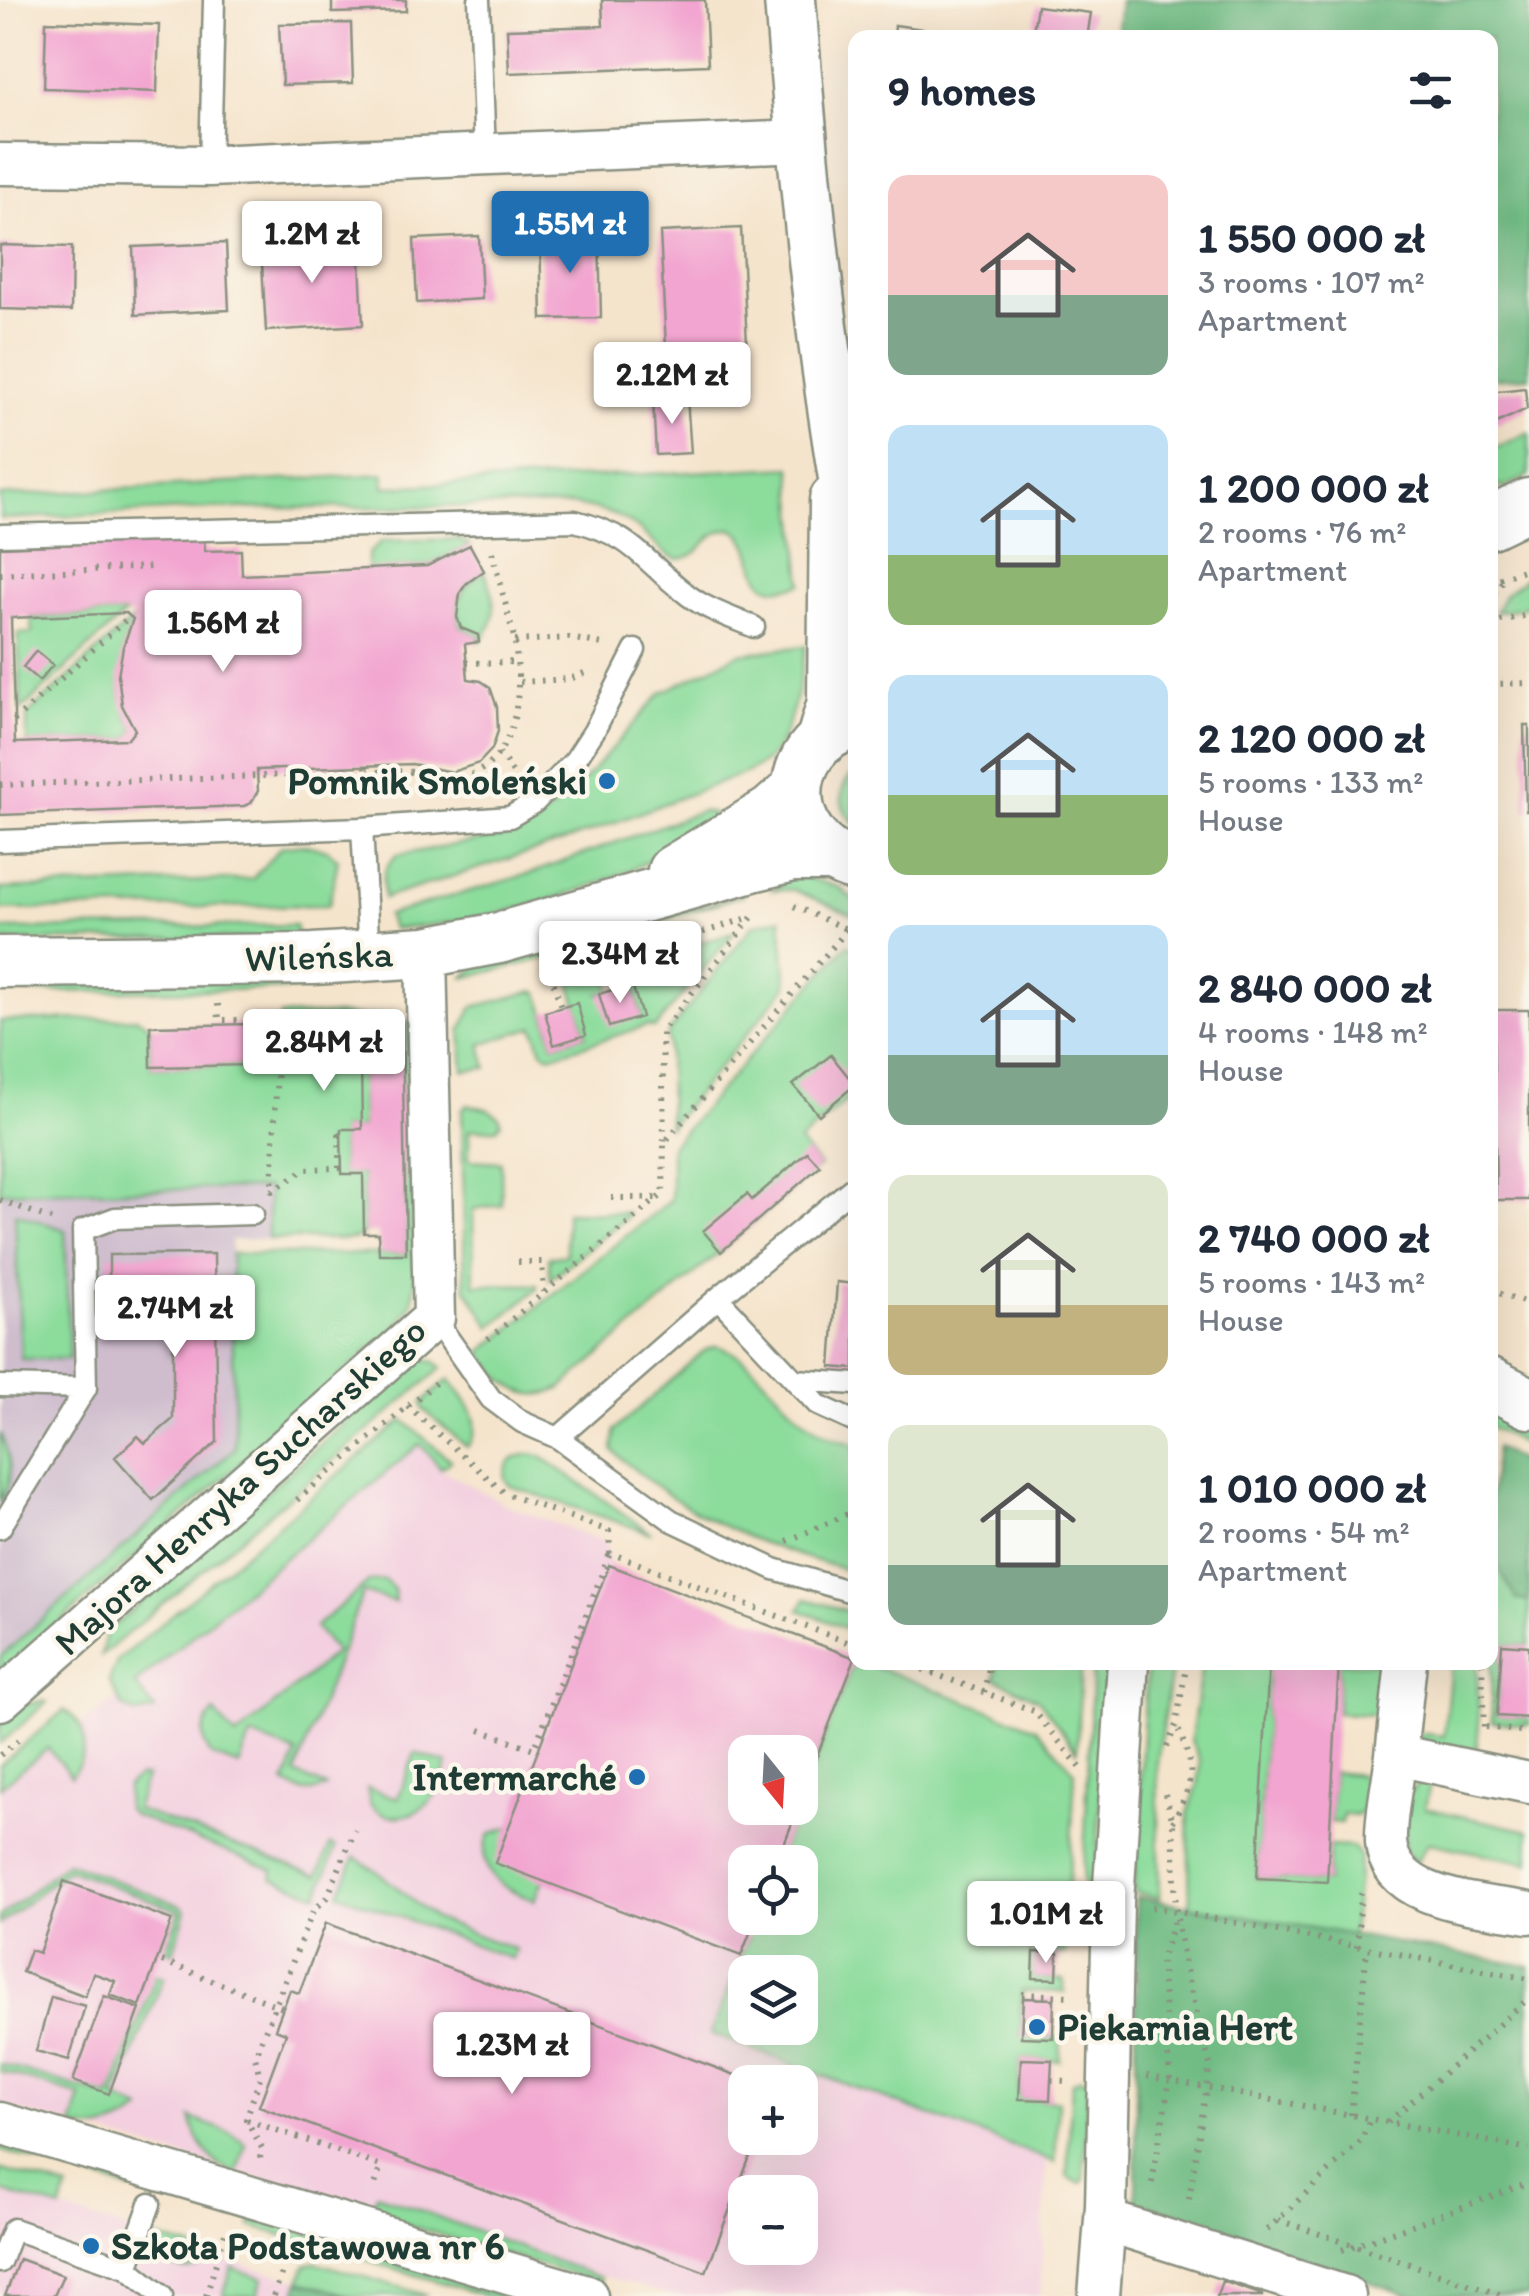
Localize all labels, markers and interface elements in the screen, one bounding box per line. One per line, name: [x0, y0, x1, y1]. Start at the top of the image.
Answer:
icon: filters: [1403, 63, 1458, 118]
text: 9 homes: [888, 65, 1036, 116]
pin: 1.55M zł: [467, 191, 673, 276]
pin: 1.2M zł: [220, 201, 404, 286]
text: 1.55M zł: [514, 204, 626, 242]
text: 1 550 000 zł: [1198, 212, 1425, 263]
text: 1.2M zł: [264, 214, 360, 252]
icon: home: [968, 215, 1088, 335]
text: 3 rooms · 107 m²: [1198, 263, 1425, 301]
text: Apartment: [1198, 301, 1347, 339]
pin: 2.12M zł: [569, 342, 775, 427]
text: 2.12M zł: [616, 355, 728, 393]
text: 1 200 000 zł: [1198, 462, 1429, 513]
icon: home: [968, 465, 1088, 585]
text: 2 rooms · 76 m²: [1198, 513, 1407, 551]
text: Apartment: [1198, 551, 1347, 589]
pin: 1.56M zł: [120, 590, 326, 675]
text: 1.56M zł: [167, 603, 279, 641]
text: 2 120 000 zł: [1198, 712, 1425, 763]
icon: home: [968, 715, 1088, 835]
place label: Pomnik Smoleński: [287, 758, 587, 804]
text: 5 rooms · 133 m²: [1198, 763, 1423, 801]
marker: Pomnik Smoleński: [596, 770, 618, 792]
text: House: [1198, 801, 1284, 839]
pin: 2.34M zł: [517, 921, 723, 1006]
street label: Wileńska: [244, 930, 394, 982]
text: 2.34M zł: [561, 934, 679, 972]
text: 2 840 000 zł: [1198, 962, 1432, 1013]
icon: home: [968, 965, 1088, 1085]
pin: 2.84M zł: [221, 1009, 427, 1094]
text: 4 rooms · 148 m²: [1198, 1013, 1428, 1051]
text: 2.84M zł: [265, 1022, 383, 1060]
text: House: [1198, 1051, 1284, 1089]
text: 2 740 000 zł: [1198, 1212, 1430, 1263]
icon: home: [968, 1215, 1088, 1335]
text: 5 rooms · 143 m²: [1198, 1263, 1425, 1301]
pin: 2.74M zł: [72, 1275, 278, 1360]
text: 2.74M zł: [117, 1288, 233, 1326]
text: House: [1198, 1301, 1284, 1339]
street label: Majora Henryka Sucharskiego: [45, 1307, 435, 1665]
text: 1 010 000 zł: [1198, 1462, 1426, 1513]
icon: home: [968, 1465, 1088, 1585]
text: 2 rooms · 54 m²: [1198, 1513, 1410, 1551]
text: Apartment: [1198, 1551, 1347, 1589]
north arrow: [728, 1735, 818, 1825]
map controls: [728, 1735, 818, 2265]
place label: Intermarché: [413, 1754, 617, 1800]
marker: Intermarché: [626, 1766, 648, 1788]
button: locate: [728, 1845, 818, 1935]
pin: 1.01M zł: [943, 1881, 1149, 1966]
text: 1.01M zł: [989, 1894, 1103, 1932]
button: layers: [728, 1955, 818, 2045]
place label: Piekarnia Hert: [1057, 2004, 1293, 2050]
pin: 1.23M zł: [409, 2012, 615, 2097]
marker: Piekarnia Hert: [1026, 2016, 1048, 2038]
text: 1.23M zł: [455, 2025, 569, 2063]
button: +: [728, 2065, 818, 2155]
button: −: [728, 2175, 818, 2265]
place label: Szkoła Podstawowa nr 6: [111, 2223, 505, 2269]
marker: Szkoła Podstawowa nr 6: [80, 2235, 102, 2257]

